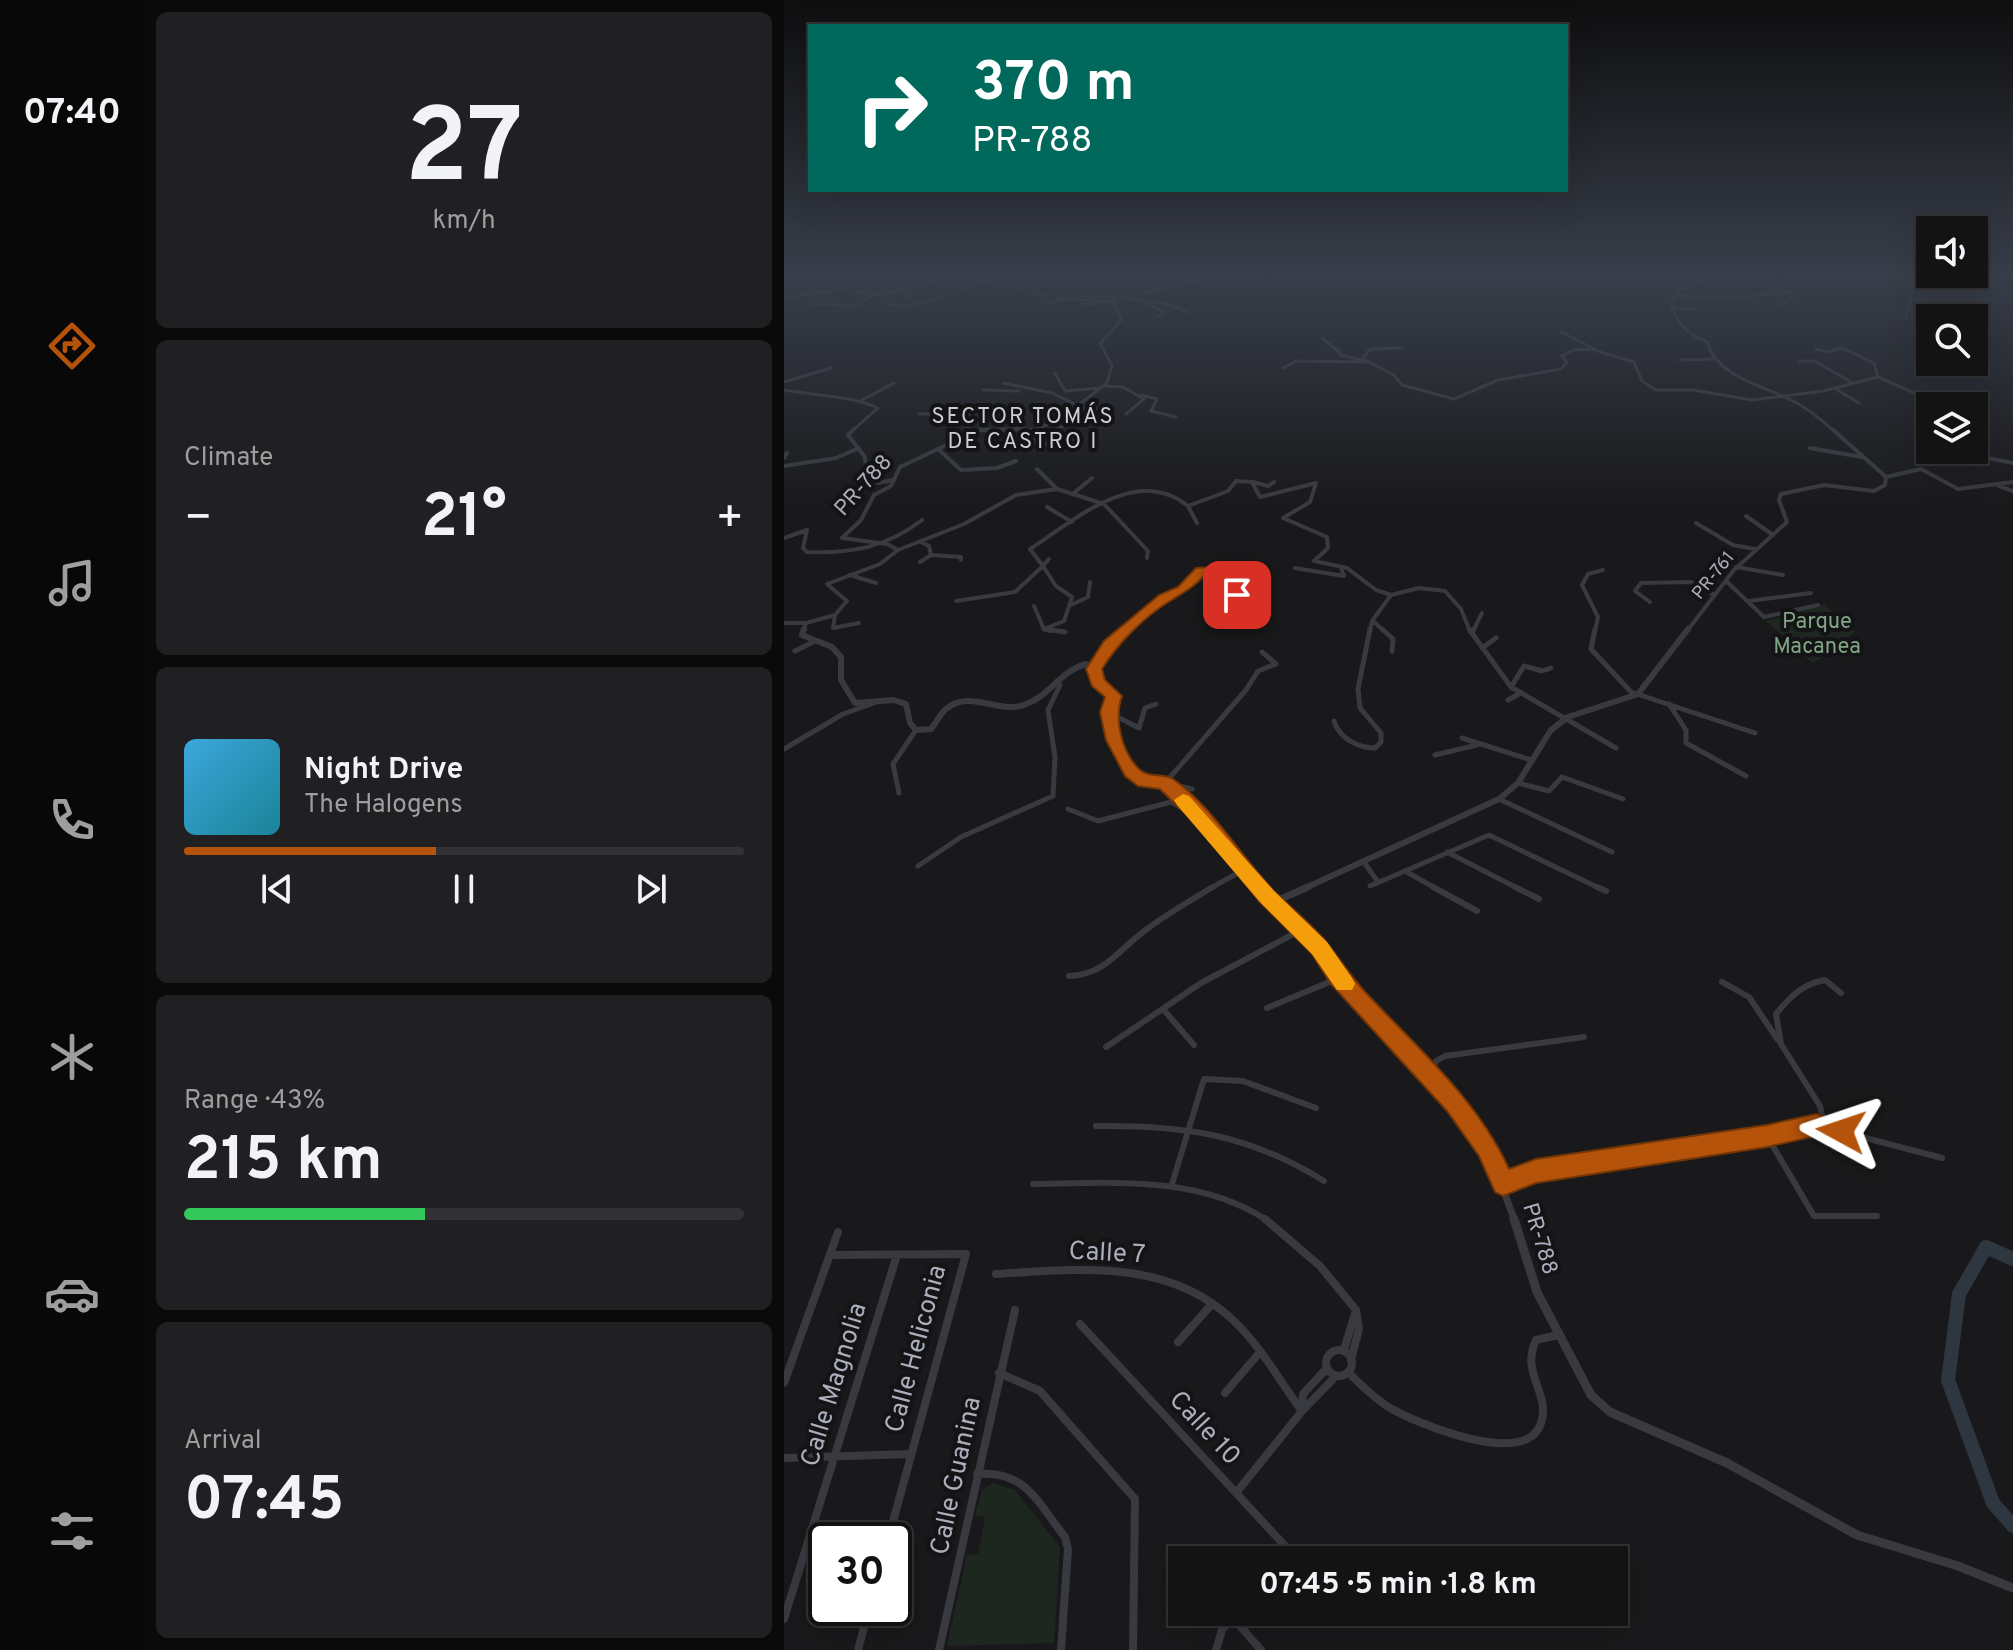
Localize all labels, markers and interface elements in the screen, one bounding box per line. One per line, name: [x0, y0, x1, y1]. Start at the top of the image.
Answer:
text: 370 m: [972, 50, 1135, 120]
icon: right: [840, 56, 944, 160]
text: 27: [405, 87, 523, 219]
text: 07:40: [23, 91, 121, 137]
text: PR-788: [972, 119, 1093, 165]
text: km/h: [432, 205, 496, 238]
map controls: [1916, 216, 1988, 464]
button: sound: [1916, 216, 1988, 288]
button: search: [1916, 304, 1988, 376]
icon: directions: [44, 318, 100, 374]
button: layers: [1916, 392, 1988, 464]
district label: SECTOR TOMÁS DE CASTRO I: [931, 402, 1115, 456]
text: Climate: [184, 442, 273, 475]
street label: PR-788: [829, 450, 899, 522]
text: 21°: [421, 482, 507, 558]
text: −: [184, 492, 212, 548]
text: +: [716, 492, 744, 548]
street label: PR-761: [1688, 547, 1740, 605]
icon: music: [44, 555, 100, 611]
pin: [1203, 561, 1271, 629]
icon: arrive: [1215, 573, 1259, 617]
park label: Parque Macanea: [1773, 609, 1861, 661]
text: Night Drive: [304, 752, 463, 789]
text: The Halogens: [304, 789, 463, 822]
icon: phone: [44, 792, 100, 848]
icon: previous: [255, 867, 299, 911]
icon: pause: [442, 867, 486, 911]
icon: next: [629, 867, 673, 911]
icon: climate: [44, 1029, 100, 1085]
text: Range · 43%: [184, 1085, 325, 1118]
position arrow: [1799, 1089, 1883, 1173]
text: 215 km: [184, 1125, 383, 1201]
street label: PR-788: [1515, 1200, 1563, 1278]
street label: Calle 7: [1068, 1236, 1146, 1272]
street label: Calle Heliconia: [879, 1261, 955, 1437]
icon: car: [44, 1266, 100, 1322]
street label: Calle Magnolia: [794, 1299, 876, 1471]
street label: Calle 10: [1161, 1385, 1247, 1473]
street label: Calle Guanina: [924, 1394, 990, 1558]
text: Arrival: [184, 1425, 262, 1458]
text: 07:45: [184, 1465, 344, 1541]
icon: filters: [44, 1503, 100, 1559]
speed limit sign: 30: [808, 1522, 912, 1626]
text: 07:45 · 5 min · 1.8 km: [1259, 1567, 1537, 1604]

